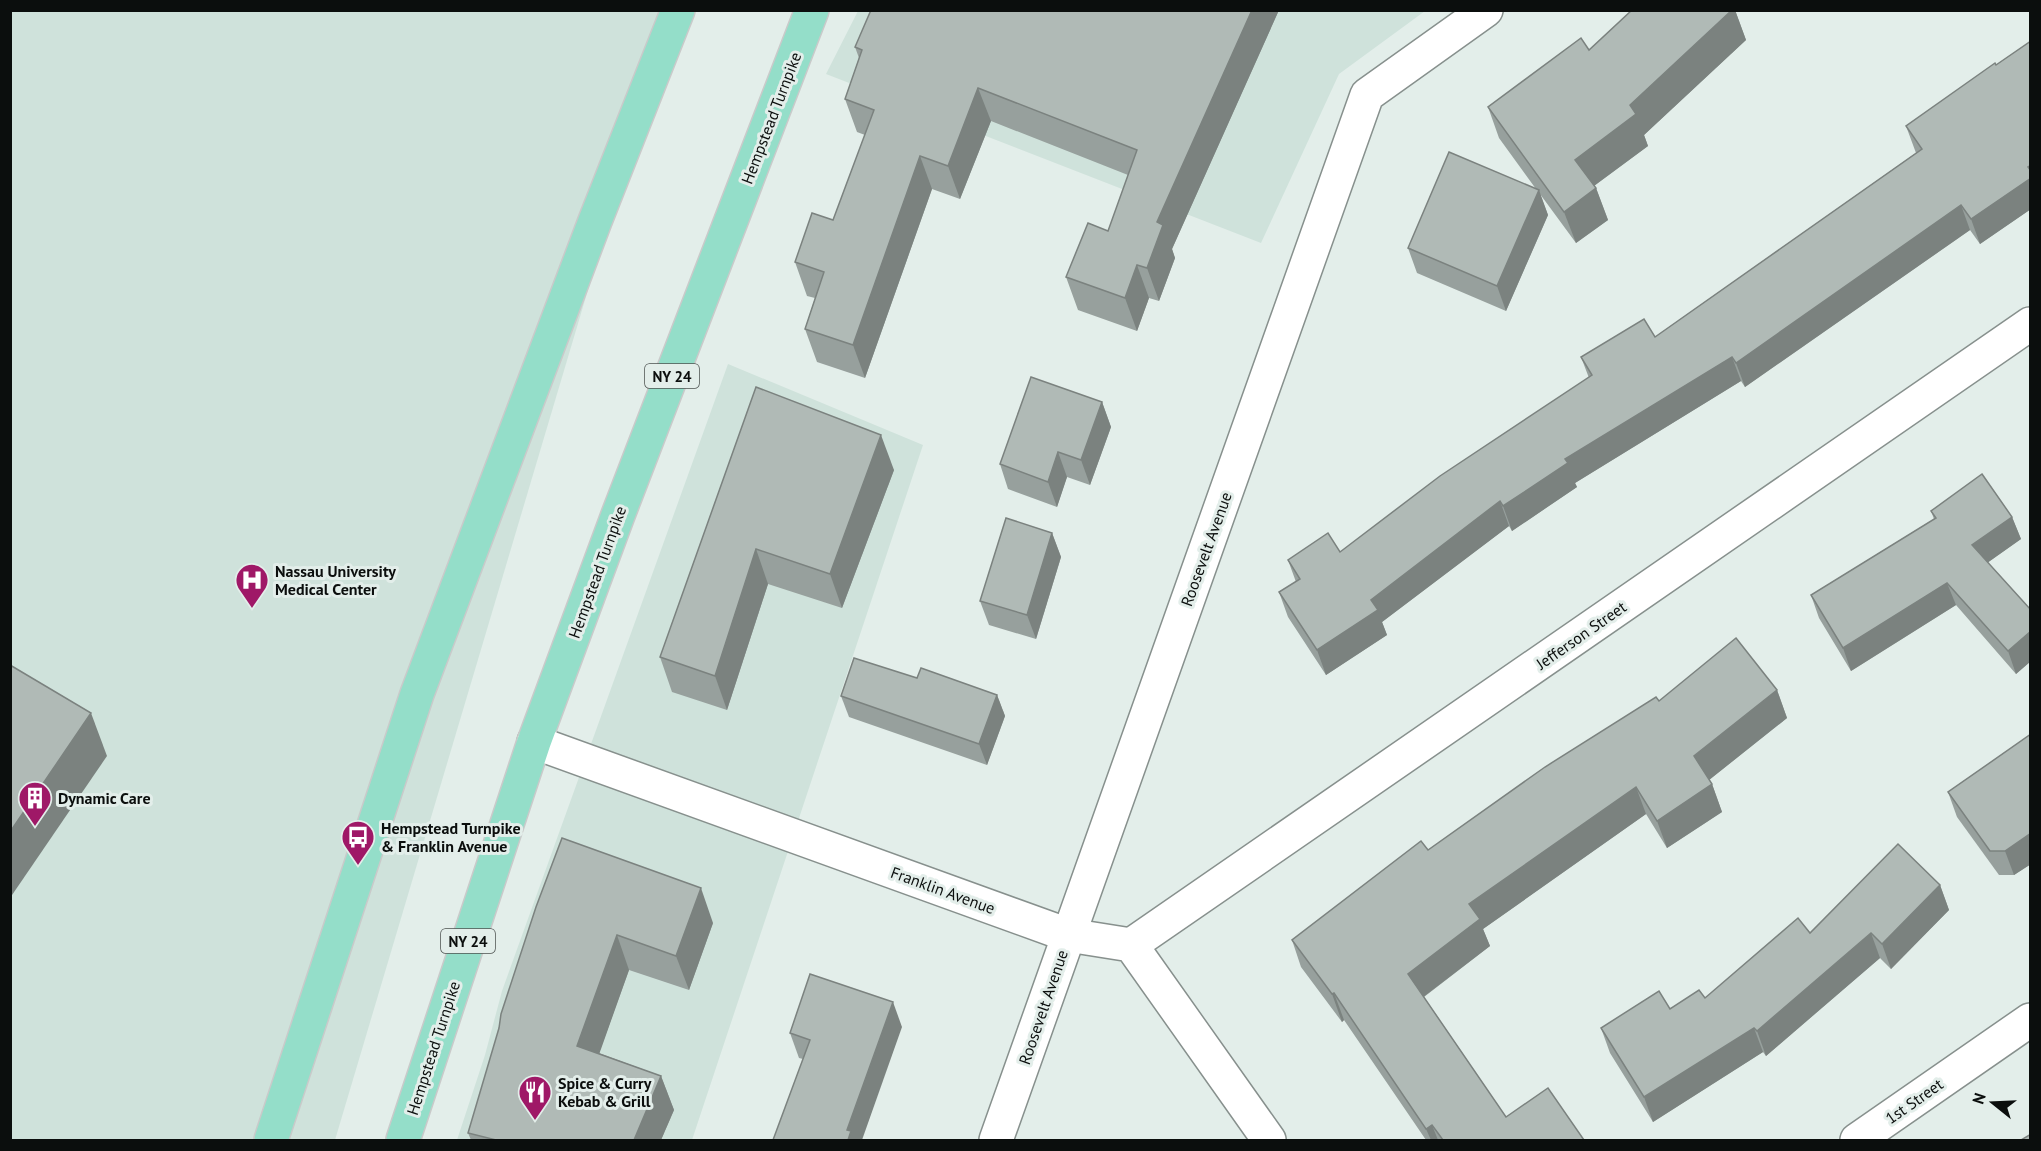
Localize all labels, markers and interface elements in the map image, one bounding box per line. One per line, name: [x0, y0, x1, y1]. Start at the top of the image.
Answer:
street label: Hempstead Turnpike: [737, 49, 805, 187]
road number: NY 24: [645, 364, 699, 388]
street label: Roosevelt Avenue: [1176, 489, 1236, 609]
street label: Hempstead Turnpike: [564, 503, 630, 641]
place label: Nassau University Medical Center: [275, 561, 396, 599]
hospital icon: Nassau University Medical Center: [234, 562, 270, 609]
street label: Jefferson Street: [1531, 596, 1630, 674]
building icon: Dynamic Care: [17, 780, 53, 827]
place label: Dynamic Care: [58, 788, 151, 808]
place label: Hempstead Turnpike & Franklin Avenue: [381, 818, 521, 856]
bus stop icon: Hempstead Turnpike & Franklin Avenue: [340, 819, 376, 866]
street label: Franklin Avenue: [888, 862, 998, 918]
road number: NY 24: [441, 929, 495, 953]
street label: Roosevelt Avenue: [1014, 947, 1072, 1067]
street label: Hempstead Turnpike: [402, 979, 464, 1117]
place label: Spice & Curry Kebab & Grill: [558, 1073, 652, 1111]
north arrow: [1963, 1073, 2023, 1133]
restaurant icon: Spice & Curry Kebab & Grill: [517, 1074, 553, 1121]
street label: 1st Street: [1881, 1074, 1947, 1128]
text: N: [1968, 1090, 1990, 1106]

